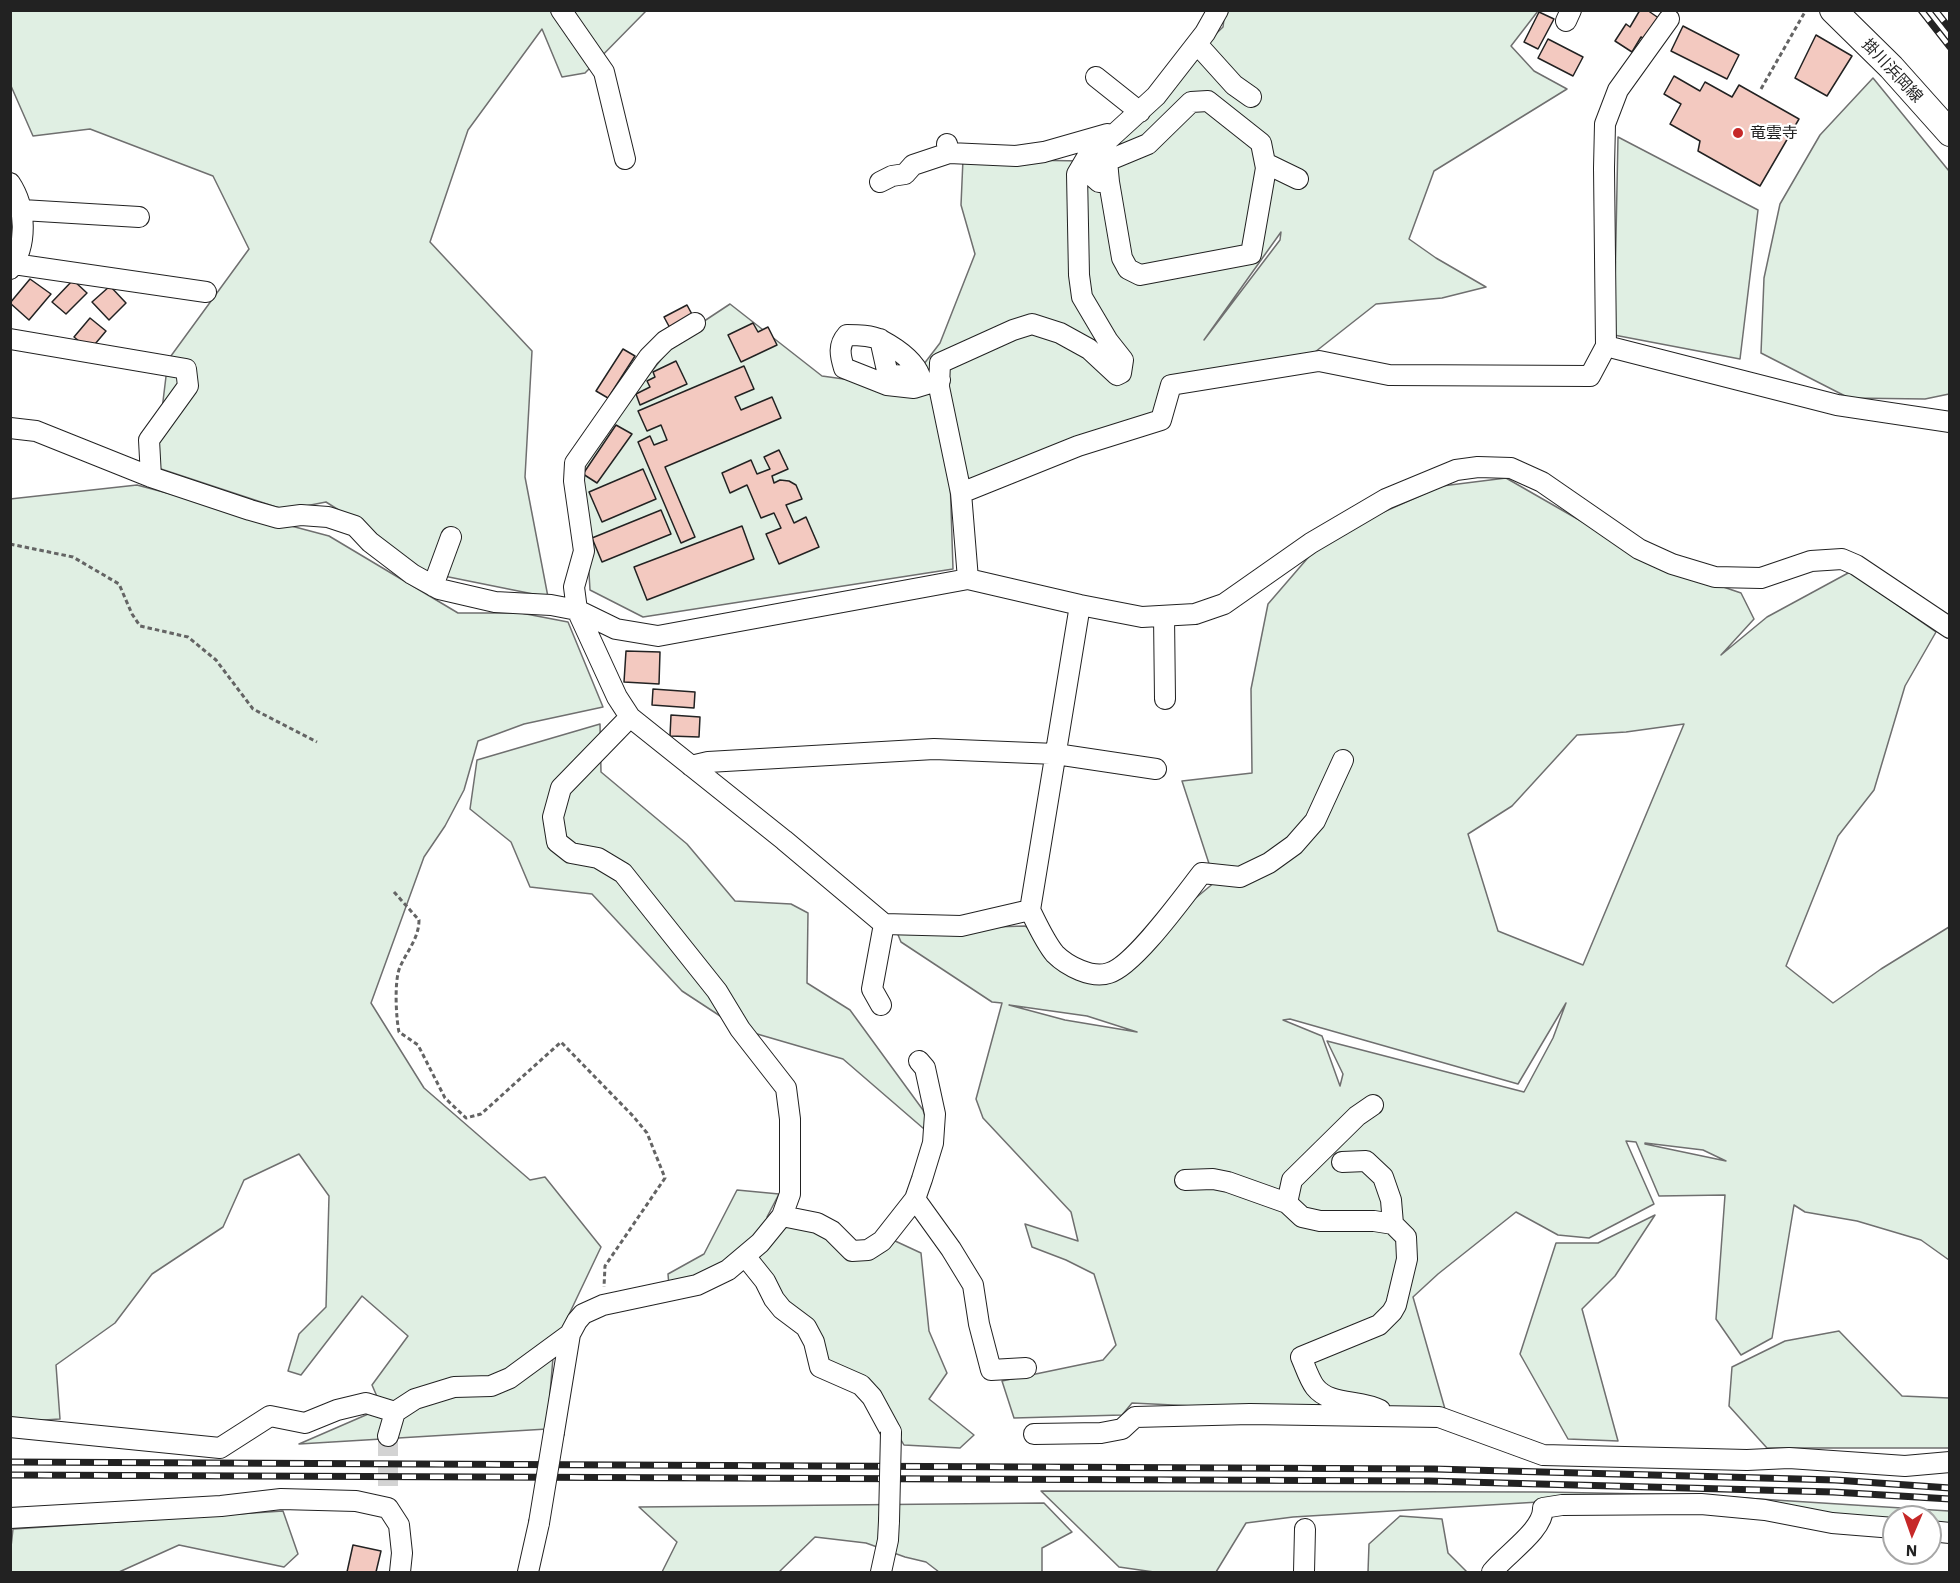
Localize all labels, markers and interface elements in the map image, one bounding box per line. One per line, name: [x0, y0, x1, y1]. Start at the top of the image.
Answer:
street label: 掛川浜岡線: [1858, 35, 1926, 107]
place label: 竜雲寺: [1750, 123, 1798, 143]
marker: 竜雲寺: [1731, 126, 1745, 140]
north arrow: [1882, 1505, 1942, 1565]
text: N: [1905, 1541, 1918, 1561]

